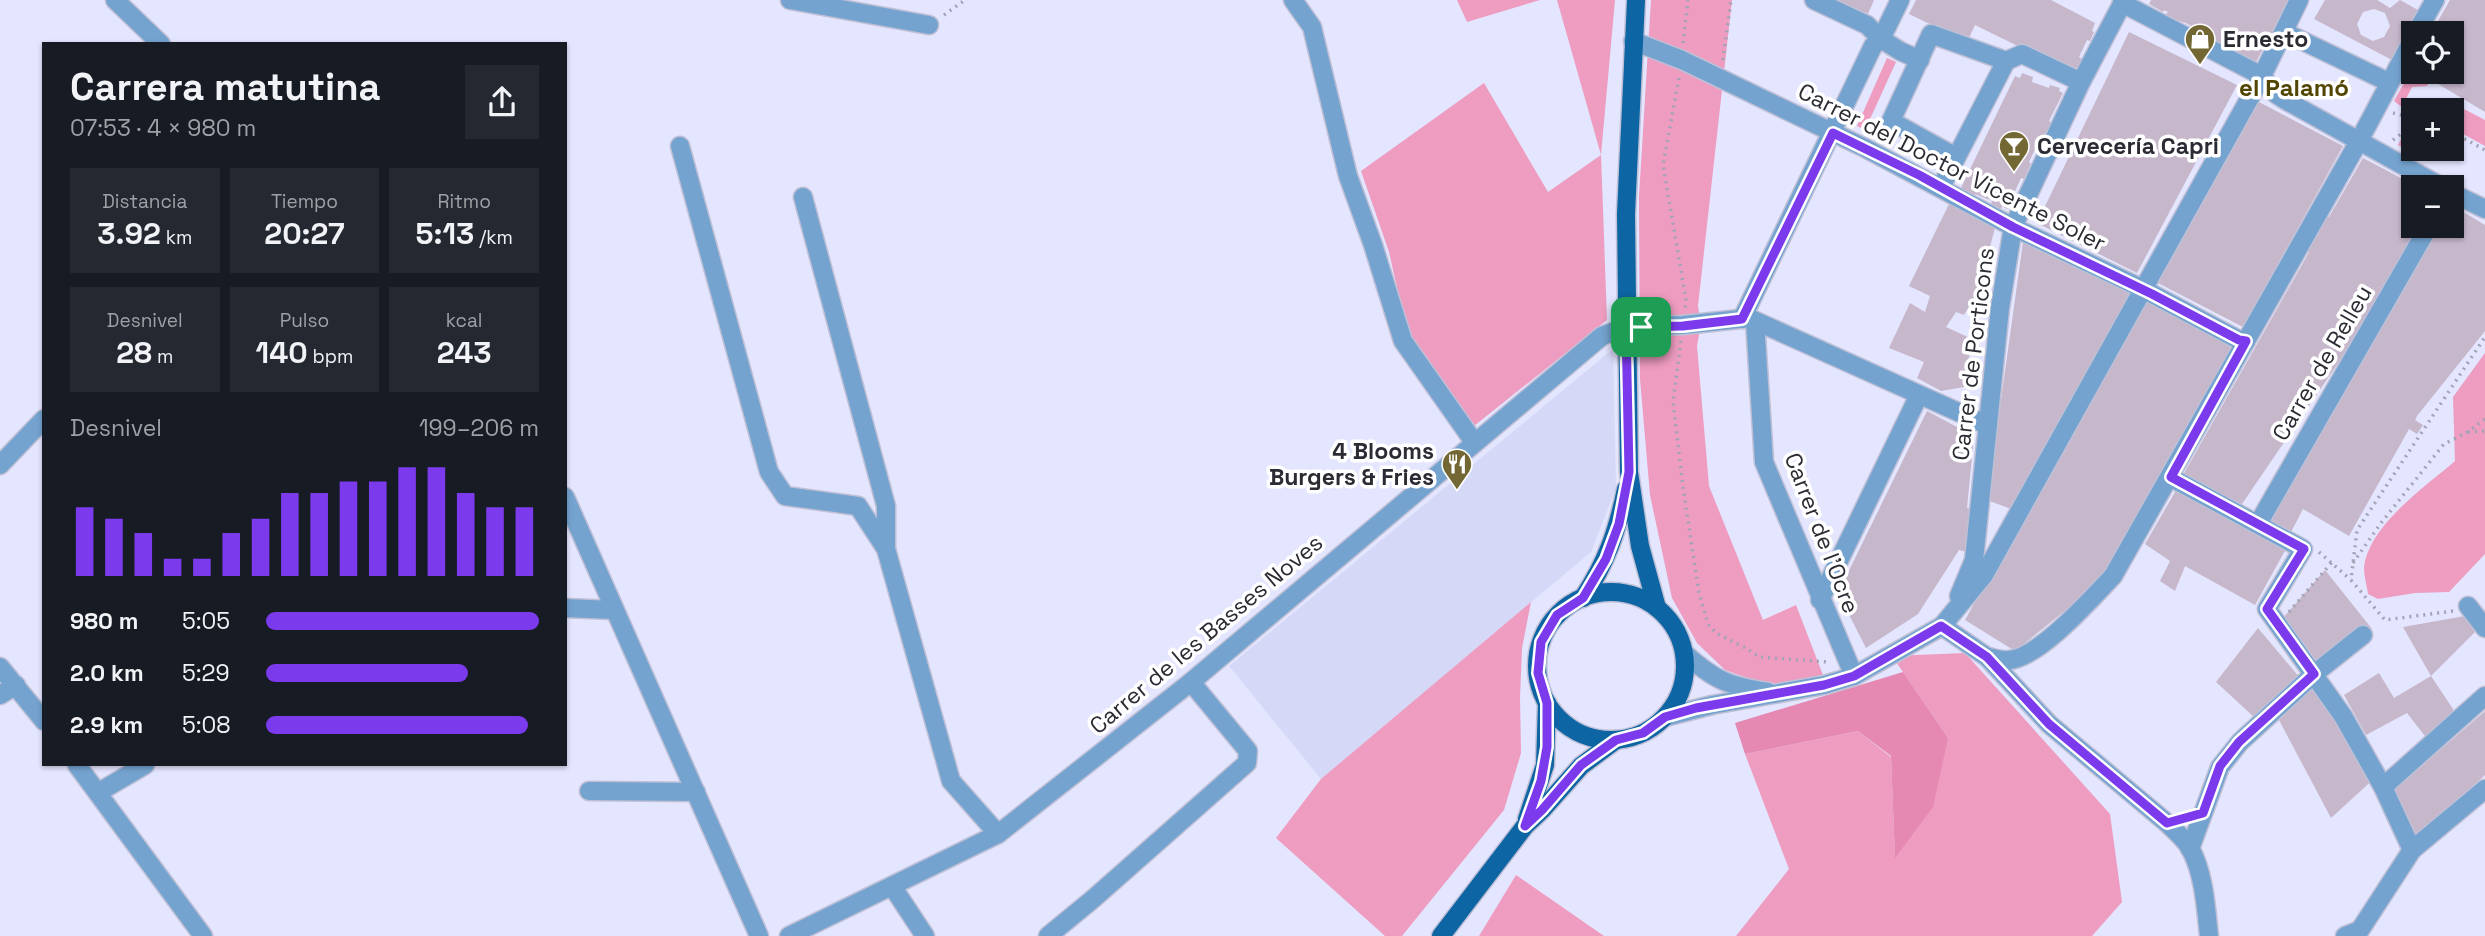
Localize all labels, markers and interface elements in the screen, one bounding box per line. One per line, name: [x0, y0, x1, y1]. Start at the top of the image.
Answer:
map controls: [2401, 21, 2464, 238]
button: locate: [2401, 21, 2464, 84]
shop icon: Ernesto: [2183, 22, 2217, 66]
place label: Ernesto: [2223, 24, 2308, 54]
text: Carrera matutina: [70, 63, 381, 111]
button: share: [465, 65, 539, 139]
district label: el Palamó: [2239, 72, 2349, 103]
street label: Carrer del Doctor Vicente Soler: [1793, 76, 2111, 258]
button: +: [2401, 98, 2464, 161]
text: 07:53 · 4 × 980 m: [70, 113, 256, 143]
bar icon: Cervecería Capri: [1997, 129, 2031, 173]
place label: Cervecería Capri: [2037, 131, 2219, 161]
button: −: [2401, 175, 2464, 238]
text: Distancia: [102, 189, 187, 214]
text: Tiempo: [271, 189, 338, 214]
text: Ritmo: [437, 189, 491, 214]
text: 3.92: [97, 214, 161, 253]
text: 20:27: [264, 214, 345, 253]
text: 5:13: [416, 214, 474, 253]
text: km: [161, 225, 192, 250]
text: /km: [474, 225, 513, 250]
street label: Carrer de Porticons: [1945, 246, 2001, 462]
street label: Carrer de Relleu: [2265, 280, 2379, 446]
pin: [1611, 297, 1671, 357]
text: Desnivel: [107, 308, 183, 333]
text: Pulso: [280, 308, 329, 333]
text: kcal: [446, 308, 483, 333]
icon: arrive: [1622, 308, 1660, 346]
text: 28: [116, 333, 152, 372]
text: 140: [256, 333, 308, 372]
text: 243: [437, 333, 492, 372]
text: m: [152, 344, 173, 369]
text: bpm: [308, 344, 353, 369]
text: Desnivel: [70, 413, 162, 443]
text: 199–206 m: [419, 413, 539, 443]
place label: 4 Blooms Burgers & Fries: [1269, 436, 1434, 492]
restaurant icon: 4 Blooms Burgers & Fries: [1440, 447, 1474, 491]
street label: Carrer de l'Ocre: [1778, 448, 1866, 618]
street label: Carrer de les Basses Noves: [1083, 527, 1329, 741]
text: 980 m: [70, 606, 138, 636]
text: 5:05: [182, 606, 230, 636]
text: 2.0 km: [70, 658, 144, 688]
text: 5:29: [182, 658, 229, 688]
text: 2.9 km: [70, 710, 143, 740]
text: 5:08: [182, 710, 231, 740]

